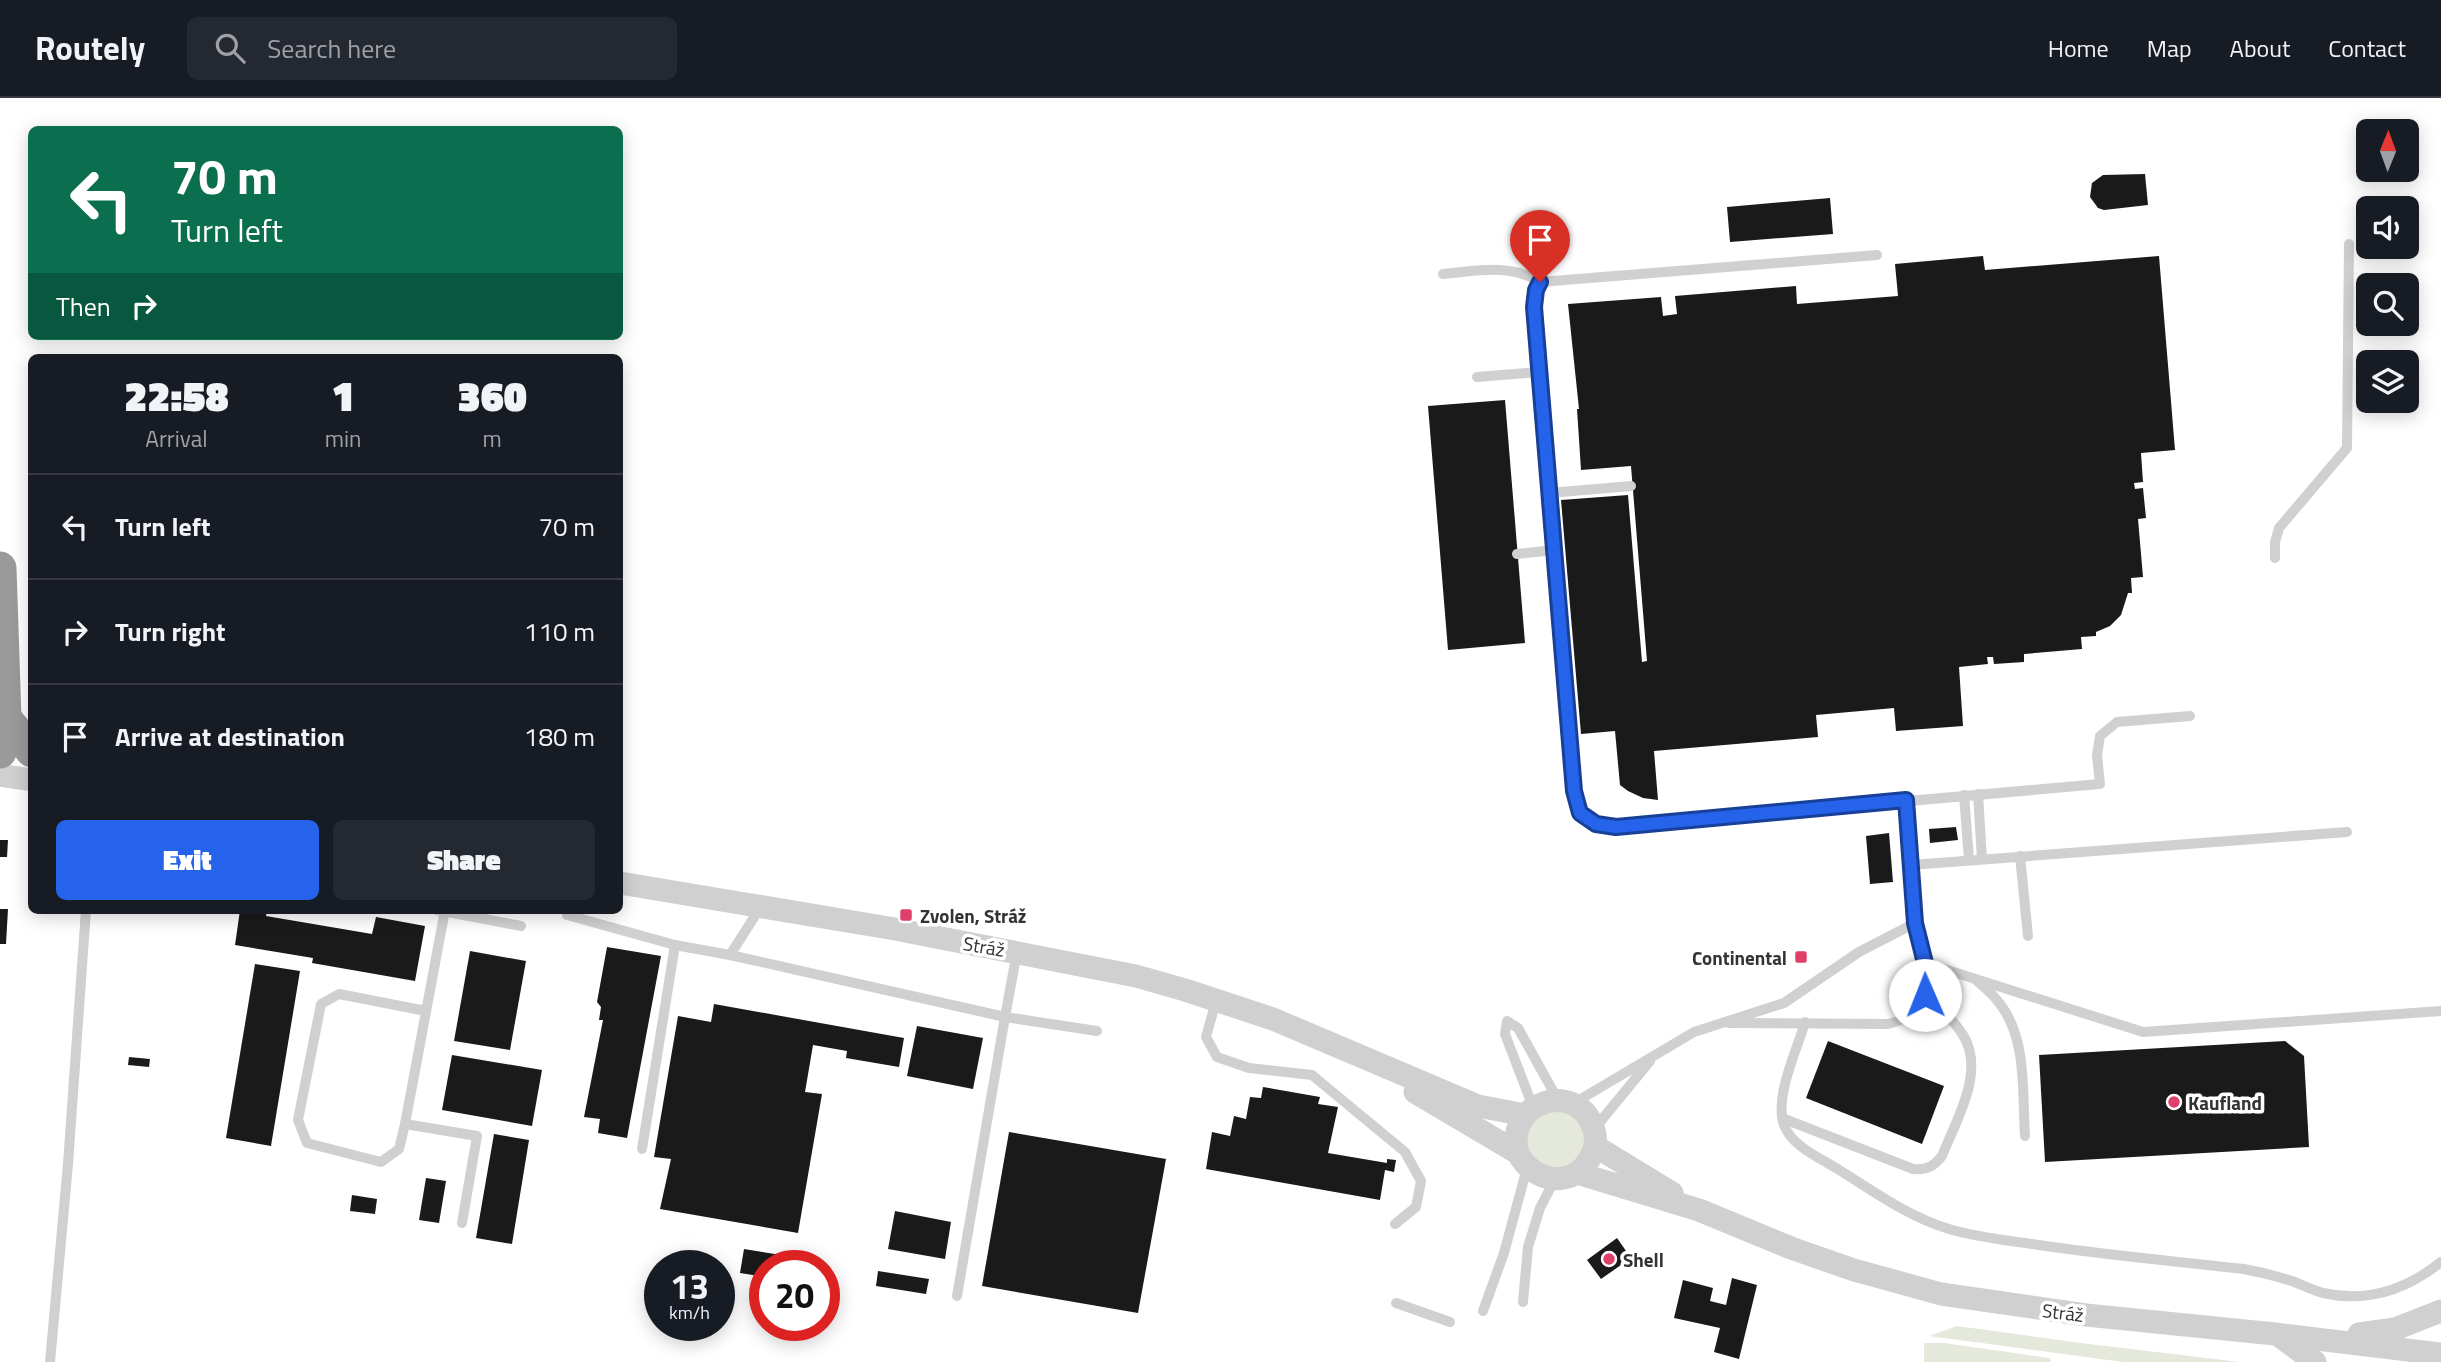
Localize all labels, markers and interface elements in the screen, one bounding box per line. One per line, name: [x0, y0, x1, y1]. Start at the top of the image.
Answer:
search box: [187, 17, 677, 80]
text: Routely: [35, 23, 145, 73]
icon: search: [211, 29, 249, 67]
text: Search here: [267, 29, 396, 68]
text: Home: [2048, 30, 2109, 66]
text: Map: [2147, 30, 2192, 66]
text: About: [2230, 30, 2290, 66]
text: Contact: [2328, 30, 2406, 66]
north arrow: [2356, 119, 2418, 182]
map controls: [2356, 119, 2419, 413]
text: 70 m: [171, 138, 278, 213]
icon: left: [56, 154, 147, 245]
button: sound: [2356, 196, 2419, 259]
text: Turn left: [171, 206, 283, 254]
pin: [1510, 210, 1570, 282]
icon: arrive: [1521, 221, 1559, 259]
button: search: [2356, 273, 2419, 336]
text: Then: [56, 287, 111, 326]
icon: right: [125, 287, 163, 325]
button: layers: [2356, 350, 2419, 413]
text: 22:58: [124, 363, 229, 427]
text: 1: [332, 363, 355, 427]
text: 360: [458, 363, 527, 427]
text: Arrival: [145, 421, 208, 456]
text: min: [325, 421, 361, 456]
text: m: [483, 421, 502, 456]
text: Turn left: [115, 507, 210, 546]
text: 70 m: [538, 507, 595, 546]
icon: left: [56, 508, 94, 546]
text: Turn right: [115, 612, 226, 651]
text: 110 m: [524, 612, 595, 651]
icon: right: [56, 613, 94, 651]
text: Arrive at destination: [115, 717, 345, 756]
text: 180 m: [524, 717, 595, 756]
icon: arrive: [56, 718, 94, 756]
button: Exit: [56, 820, 319, 900]
button: Share: [333, 820, 595, 900]
place label: Zvolen, Stráž: [920, 901, 1026, 930]
marker: Zvolen, Stráž: [898, 907, 914, 923]
street label: Stráž: [961, 928, 1007, 964]
place label: Continental: [1692, 943, 1787, 972]
marker: Continental: [1793, 949, 1809, 965]
position arrow: [1888, 958, 1962, 1032]
place label: Kaufland: [2188, 1088, 2262, 1117]
marker: Kaufland: [2166, 1094, 2182, 1110]
place label: Shell: [1623, 1245, 1664, 1274]
speed limit sign: 20: [749, 1250, 840, 1341]
marker: Shell: [1601, 1251, 1617, 1267]
text: 13: [670, 1259, 709, 1313]
street label: Stráž: [2041, 1295, 2085, 1329]
text: km/h: [669, 1299, 710, 1326]

